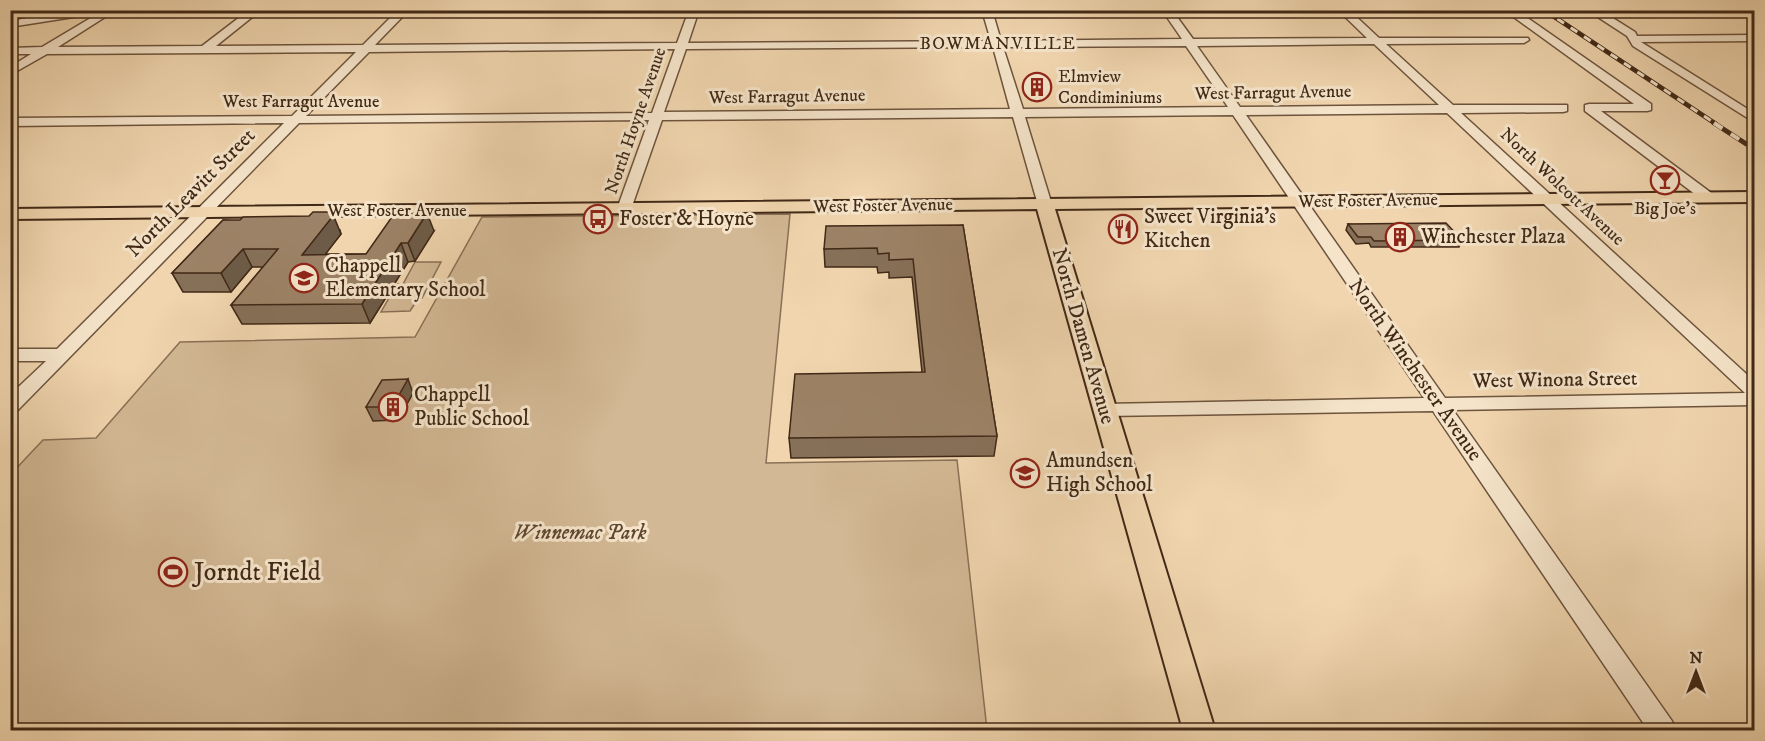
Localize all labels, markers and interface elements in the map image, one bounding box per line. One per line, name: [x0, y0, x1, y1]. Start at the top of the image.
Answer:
district label: BOWMANVILLE: [919, 33, 1077, 55]
street label: North Hoyne Avenue: [601, 45, 671, 197]
place label: Elmview Condiminiums: [1058, 66, 1162, 109]
building icon: Elmview Condiminiums: [1021, 71, 1053, 103]
street label: West Farragut Avenue: [1193, 81, 1352, 105]
street label: West Farragut Avenue: [707, 85, 866, 109]
street label: West Farragut Avenue: [222, 91, 379, 113]
street label: North Leavitt Street: [121, 123, 261, 263]
street label: North Wolcott Avenue: [1495, 124, 1629, 250]
bar icon: Big Joe’s: [1649, 164, 1681, 196]
street label: West Foster Avenue: [1297, 189, 1438, 213]
street label: West Foster Avenue: [812, 194, 953, 218]
place label: Big Joe’s: [1634, 198, 1696, 220]
street label: West Foster Avenue: [326, 200, 467, 222]
bus stop icon: Foster & Hoyne: [582, 203, 614, 235]
place label: Sweet Virginia’s Kitchen: [1144, 204, 1276, 254]
place label: Foster & Hoyne: [619, 206, 754, 232]
restaurant icon: Sweet Virginia’s Kitchen: [1107, 213, 1139, 245]
building icon: Winchester Plaza: [1384, 221, 1416, 253]
place label: Winchester Plaza: [1420, 224, 1565, 250]
street label: North Damen Avenue: [1045, 245, 1121, 427]
place label: Chappell Elementary School: [325, 253, 486, 303]
school or university icon: Chappell Elementary School: [288, 262, 320, 294]
street label: North Winchester Avenue: [1342, 274, 1488, 466]
street label: West Winona Street: [1471, 366, 1638, 394]
place label: Chappell Public School: [414, 382, 530, 432]
building icon: Chappell Public School: [377, 391, 409, 423]
place label: Amundsen High School: [1046, 448, 1153, 498]
school or university icon: Amundsen High School: [1009, 457, 1041, 489]
park label: Winnemac Park: [513, 520, 647, 546]
sports icon: Jorndt Field: [157, 556, 189, 588]
place label: Jorndt Field: [192, 556, 321, 589]
north arrow: [1666, 642, 1726, 702]
text: N: [1689, 648, 1703, 668]

